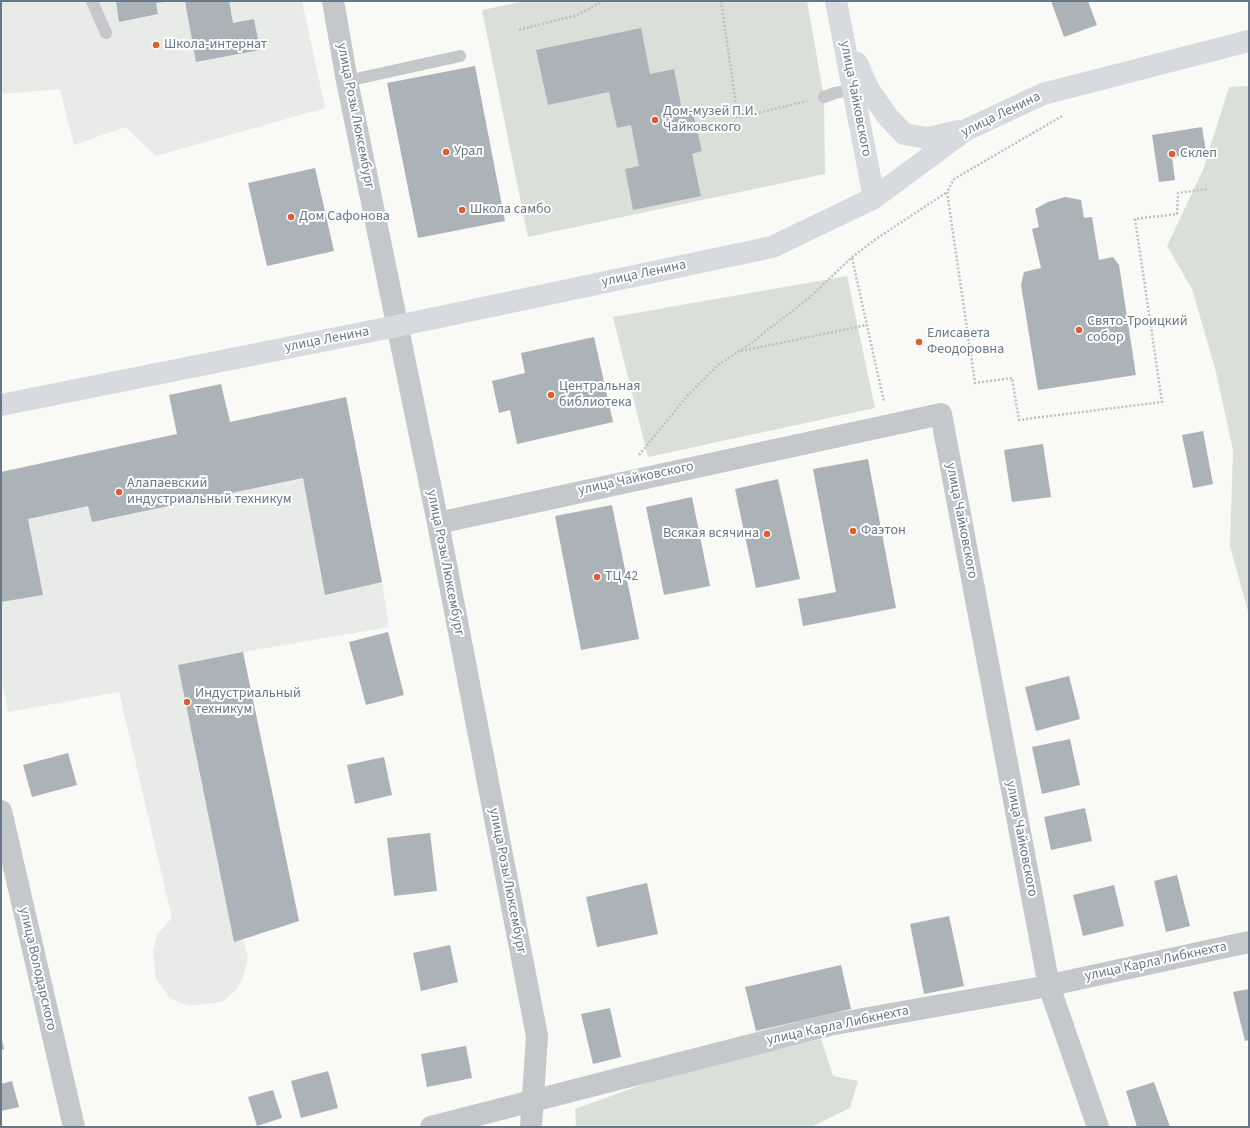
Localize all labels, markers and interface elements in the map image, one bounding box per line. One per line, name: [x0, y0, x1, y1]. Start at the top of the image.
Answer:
place label: Школа-интернат: [164, 37, 267, 53]
marker: Школа-интернат: [151, 40, 161, 50]
street label: улица Чайковского: [836, 40, 874, 158]
street label: улица Розы Люксембург: [333, 42, 377, 190]
street label: улица Ленина: [959, 89, 1043, 141]
place label: Дом-музей П.И. Чайковского: [663, 104, 757, 136]
marker: Дом-музей П.И. Чайковского: [650, 115, 660, 125]
place label: Урал: [454, 144, 483, 160]
place label: Склеп: [1180, 146, 1217, 162]
marker: Урал: [441, 147, 451, 157]
marker: Склеп: [1167, 149, 1177, 159]
place label: Школа самбо: [470, 202, 551, 218]
marker: Школа самбо: [457, 205, 467, 215]
place label: Дом Сафонова: [299, 209, 390, 225]
marker: Дом Сафонова: [286, 212, 296, 222]
street label: улица Ленина: [600, 257, 688, 291]
place label: Свято-Троицкий собор: [1087, 314, 1188, 346]
street label: улица Ленина: [283, 324, 371, 356]
marker: Свято-Троицкий собор: [1074, 325, 1084, 335]
place label: Елисавета Феодоровна: [927, 326, 1004, 358]
marker: Елисавета Феодоровна: [914, 337, 924, 347]
place label: Центральная библиотека: [559, 379, 640, 412]
marker: Центральная библиотека: [546, 390, 556, 400]
street label: улица Чайковского: [577, 459, 695, 499]
street label: улица Чайковского: [942, 462, 980, 580]
place label: Алапаевский индустриальный техникум: [127, 476, 292, 508]
marker: Алапаевский индустриальный техникум: [114, 487, 124, 497]
street label: улица Розы Люксембург: [423, 489, 467, 637]
place label: Фаэтон: [861, 523, 906, 539]
place label: Всякая всячина: [663, 526, 759, 542]
marker: Фаэтон: [848, 526, 858, 536]
marker: Всякая всячина: [762, 529, 772, 539]
place label: ТЦ 42: [605, 569, 638, 585]
marker: ТЦ 42: [592, 572, 602, 582]
place label: Индустриальный техникум: [195, 686, 301, 718]
marker: Индустриальный техникум: [182, 697, 192, 707]
street label: улица Чайковского: [1002, 780, 1040, 898]
street label: улица Розы Люксембург: [485, 807, 529, 955]
street label: улица Володарского: [15, 906, 59, 1032]
street label: улица Карла Либкнехта: [1083, 939, 1229, 985]
street label: улица Карла Либкнехта: [765, 1003, 911, 1049]

